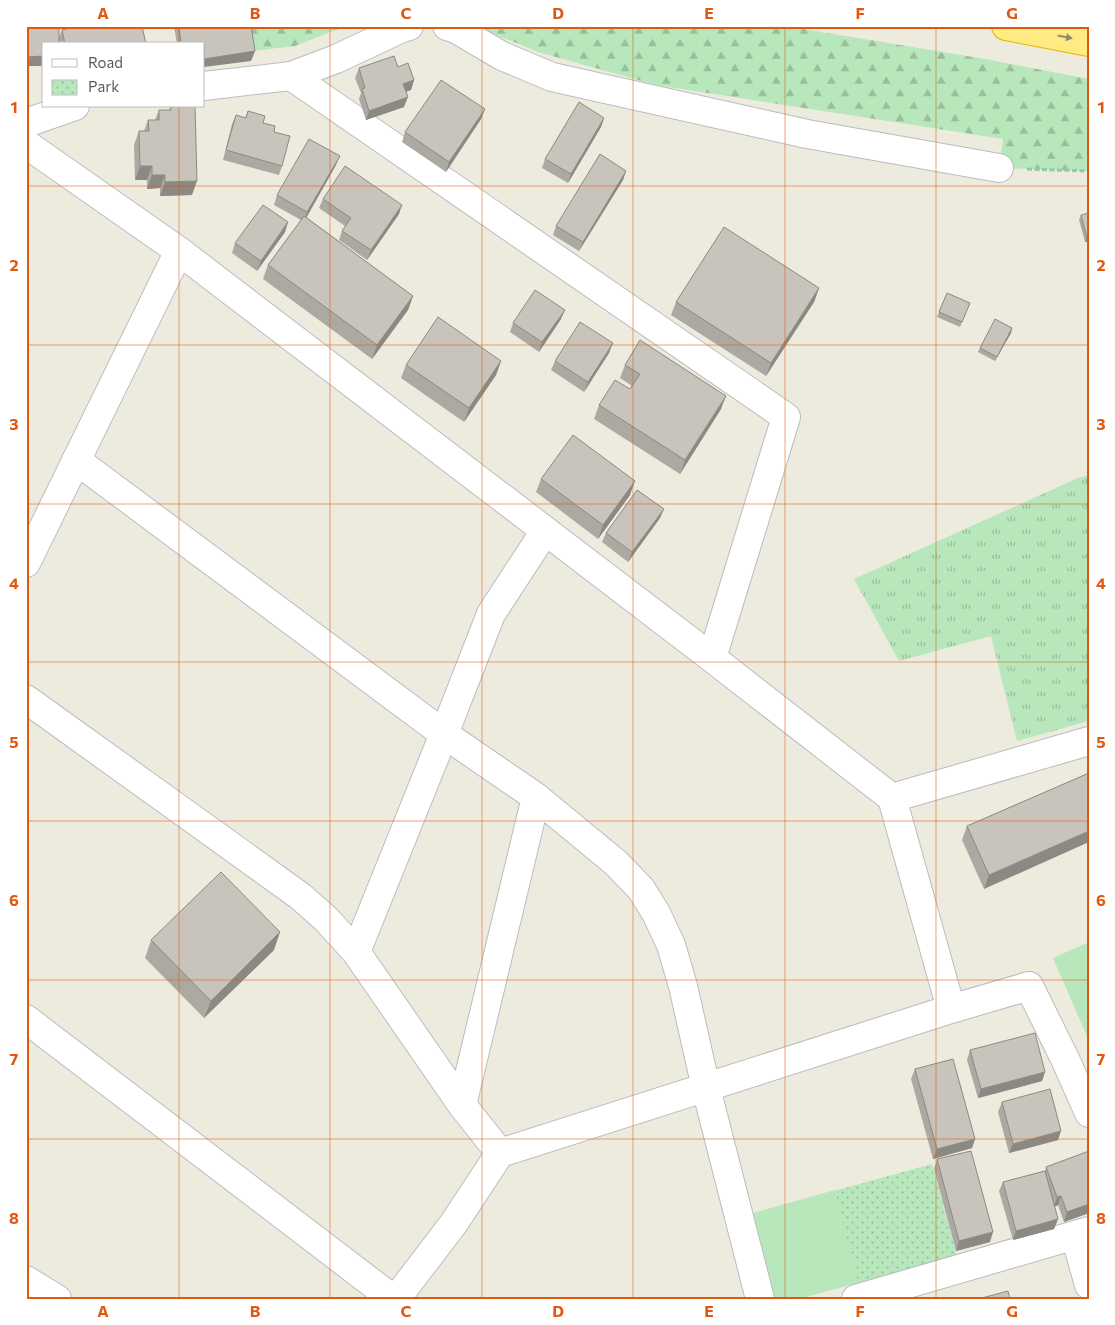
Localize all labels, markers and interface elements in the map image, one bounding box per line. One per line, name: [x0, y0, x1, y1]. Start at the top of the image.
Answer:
text: A: [97, 3, 109, 22]
text: B: [250, 3, 261, 22]
text: C: [401, 3, 412, 22]
text: D: [552, 3, 564, 22]
text: E: [704, 3, 714, 22]
text: F: [855, 3, 865, 22]
text: G: [1006, 3, 1018, 22]
one-way arrow: [1057, 34, 1073, 42]
legend: [42, 42, 205, 108]
text: Road: [88, 53, 123, 71]
text: Park: [88, 77, 119, 95]
text: 1: [10, 97, 18, 116]
text: 1: [1097, 97, 1105, 116]
text: 2: [9, 255, 19, 274]
text: 2: [1096, 255, 1106, 274]
text: 3: [9, 414, 19, 433]
text: 3: [1096, 414, 1106, 433]
text: 4: [9, 573, 19, 592]
text: 4: [1096, 573, 1106, 592]
text: 5: [9, 732, 19, 751]
text: 5: [1096, 732, 1106, 751]
text: 6: [9, 890, 19, 909]
text: 6: [1096, 890, 1106, 909]
text: 7: [10, 1049, 19, 1068]
text: 7: [1097, 1049, 1106, 1068]
text: 8: [9, 1208, 19, 1227]
text: 8: [1096, 1208, 1106, 1227]
text: A: [97, 1301, 109, 1320]
text: B: [250, 1301, 261, 1320]
text: C: [401, 1301, 412, 1320]
text: D: [552, 1301, 564, 1320]
text: E: [704, 1301, 714, 1320]
text: F: [855, 1301, 865, 1320]
text: G: [1006, 1301, 1018, 1320]

